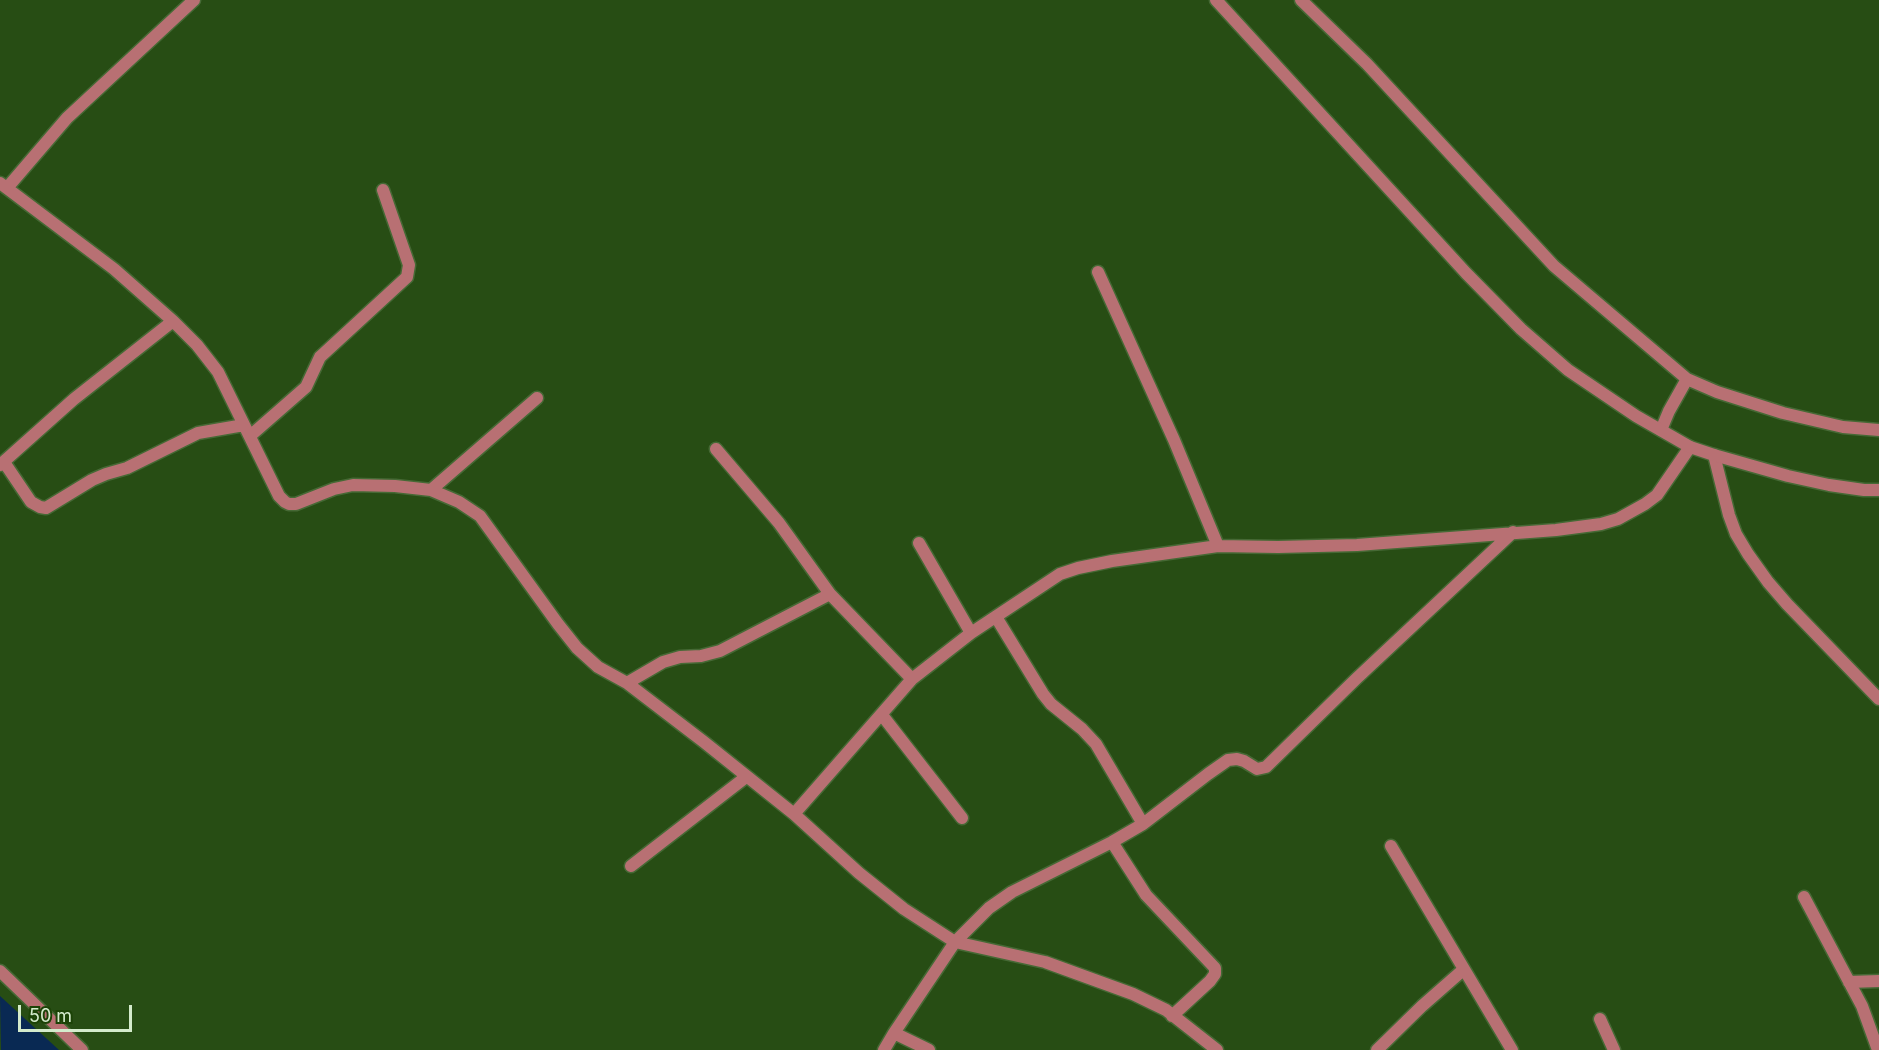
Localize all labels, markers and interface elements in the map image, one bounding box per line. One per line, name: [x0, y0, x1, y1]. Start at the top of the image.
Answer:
scale bar: [21, 993, 135, 1031]
text: 50 m: [29, 1005, 72, 1026]

